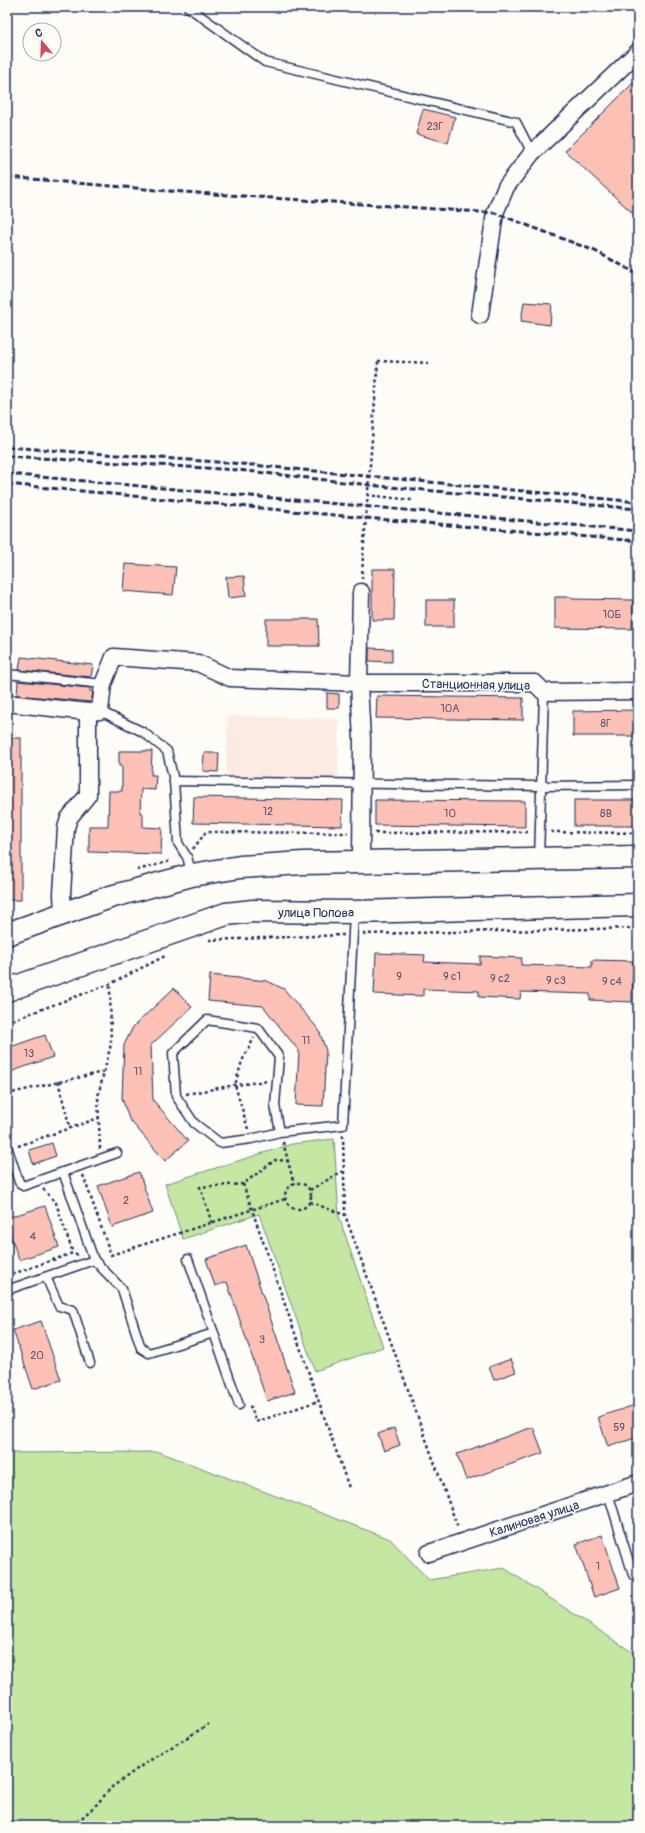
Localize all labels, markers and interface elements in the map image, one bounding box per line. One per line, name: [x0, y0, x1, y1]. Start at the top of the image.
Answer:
north arrow: [22, 22, 62, 62]
text: С: [34, 26, 44, 40]
house number: 23Г: [426, 120, 444, 133]
house number: 10Б: [603, 608, 621, 621]
street label: Станционная улица: [422, 676, 530, 694]
house number: 10А: [441, 702, 459, 715]
house number: 8Г: [601, 717, 611, 730]
house number: 12: [263, 805, 273, 818]
house number: 10: [444, 807, 456, 820]
house number: 8В: [600, 807, 612, 820]
street label: улица Попова: [277, 905, 354, 921]
house number: 9: [396, 970, 402, 983]
house number: 9 с1: [443, 970, 461, 983]
house number: 9 с2: [490, 972, 510, 985]
house number: 9 с3: [546, 974, 566, 987]
house number: 9 с4: [602, 975, 623, 988]
house number: 11: [302, 1034, 310, 1047]
house number: 13: [24, 1047, 34, 1060]
house number: 11: [134, 1065, 142, 1078]
house number: 2: [123, 1194, 129, 1207]
house number: 4: [30, 1230, 37, 1243]
house number: 3: [259, 1333, 265, 1346]
house number: 20: [30, 1349, 44, 1362]
house number: 59: [613, 1421, 625, 1434]
street label: Калиновая улица: [487, 1497, 581, 1541]
house number: 1: [596, 1560, 600, 1573]

